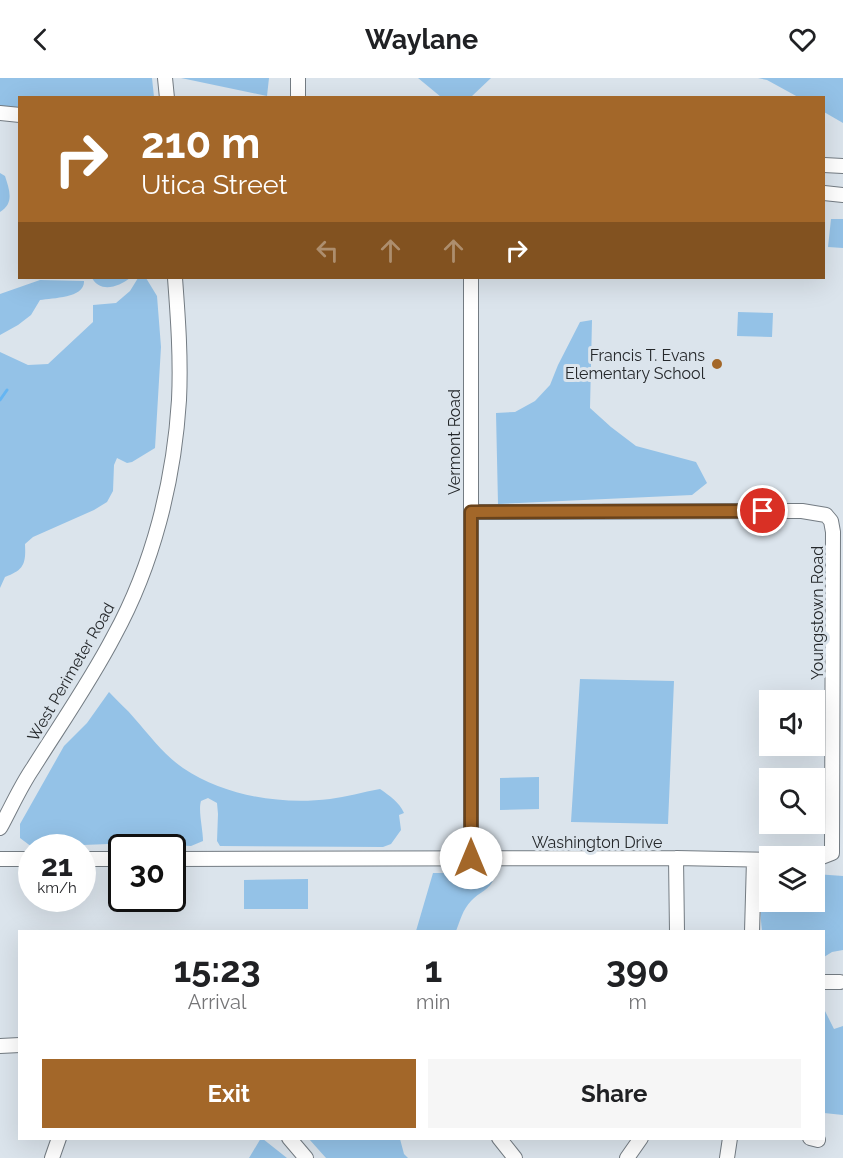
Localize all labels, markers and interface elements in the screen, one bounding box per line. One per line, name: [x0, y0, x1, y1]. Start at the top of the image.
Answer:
icon: back: [24, 23, 57, 56]
icon: heart: [786, 23, 819, 56]
text: Waylane: [365, 24, 478, 55]
text: 210 m: [141, 119, 260, 168]
icon: right: [42, 120, 120, 198]
text: Utica Street: [141, 169, 288, 200]
icon: left: [311, 234, 344, 267]
icon: ahead: [374, 234, 407, 267]
icon: ahead: [437, 234, 470, 267]
icon: right: [500, 234, 533, 267]
place label: Francis T. Evans Elementary School: [565, 346, 706, 383]
marker: Francis T. Evans Elementary School: [710, 357, 724, 371]
street label: Vermont Road: [445, 389, 464, 495]
pin: [737, 485, 788, 536]
icon: arrive: [746, 494, 779, 527]
street label: Youngstown Road: [808, 546, 827, 680]
street label: West Perimeter Road: [24, 599, 118, 745]
map controls: [759, 690, 825, 912]
button: sound: [759, 690, 825, 756]
button: search: [759, 768, 825, 834]
position arrow: [439, 826, 503, 890]
street label: Washington Drive: [532, 833, 662, 852]
speed limit sign: 30: [108, 834, 186, 912]
button: layers: [759, 846, 825, 912]
text: 21: [41, 848, 73, 883]
text: km/h: [37, 879, 77, 897]
text: 15:23: [174, 948, 261, 990]
text: 1: [424, 948, 442, 990]
text: 390: [606, 948, 669, 990]
text: Arrival: [188, 990, 246, 1014]
text: min: [416, 990, 450, 1014]
text: m: [629, 990, 647, 1014]
button: Exit: [42, 1059, 416, 1128]
button: Share: [428, 1059, 801, 1128]

